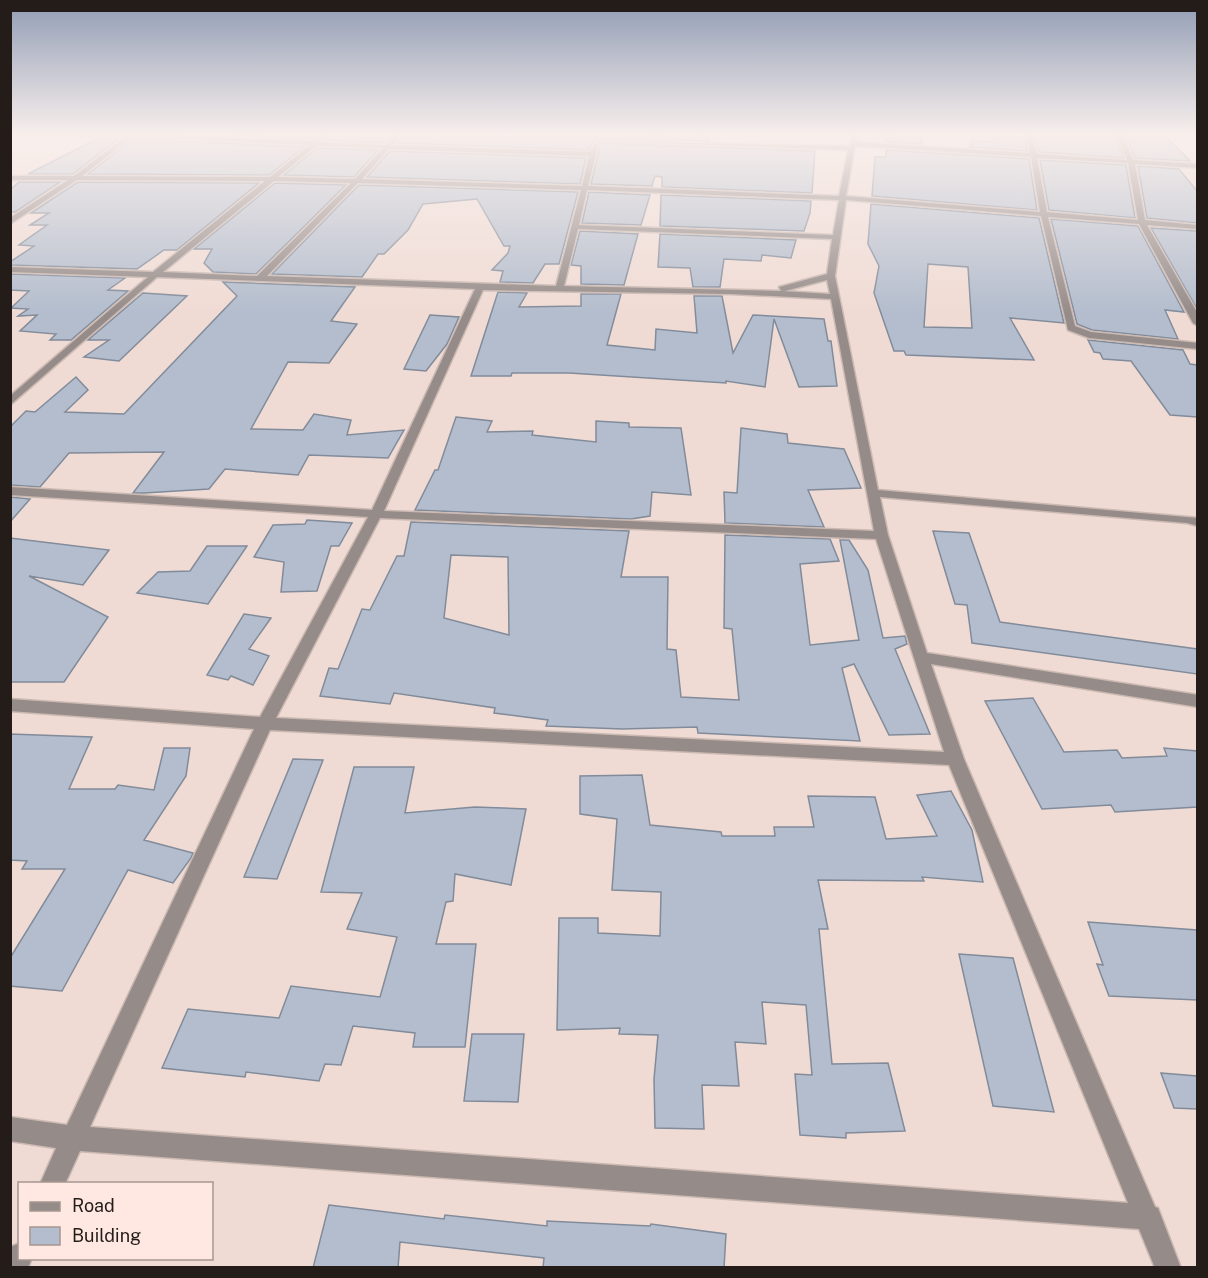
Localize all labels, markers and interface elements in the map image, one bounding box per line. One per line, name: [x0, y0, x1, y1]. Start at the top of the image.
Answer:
legend: [18, 1182, 213, 1260]
text: Road: [72, 1195, 115, 1216]
text: Building: [72, 1225, 141, 1246]

